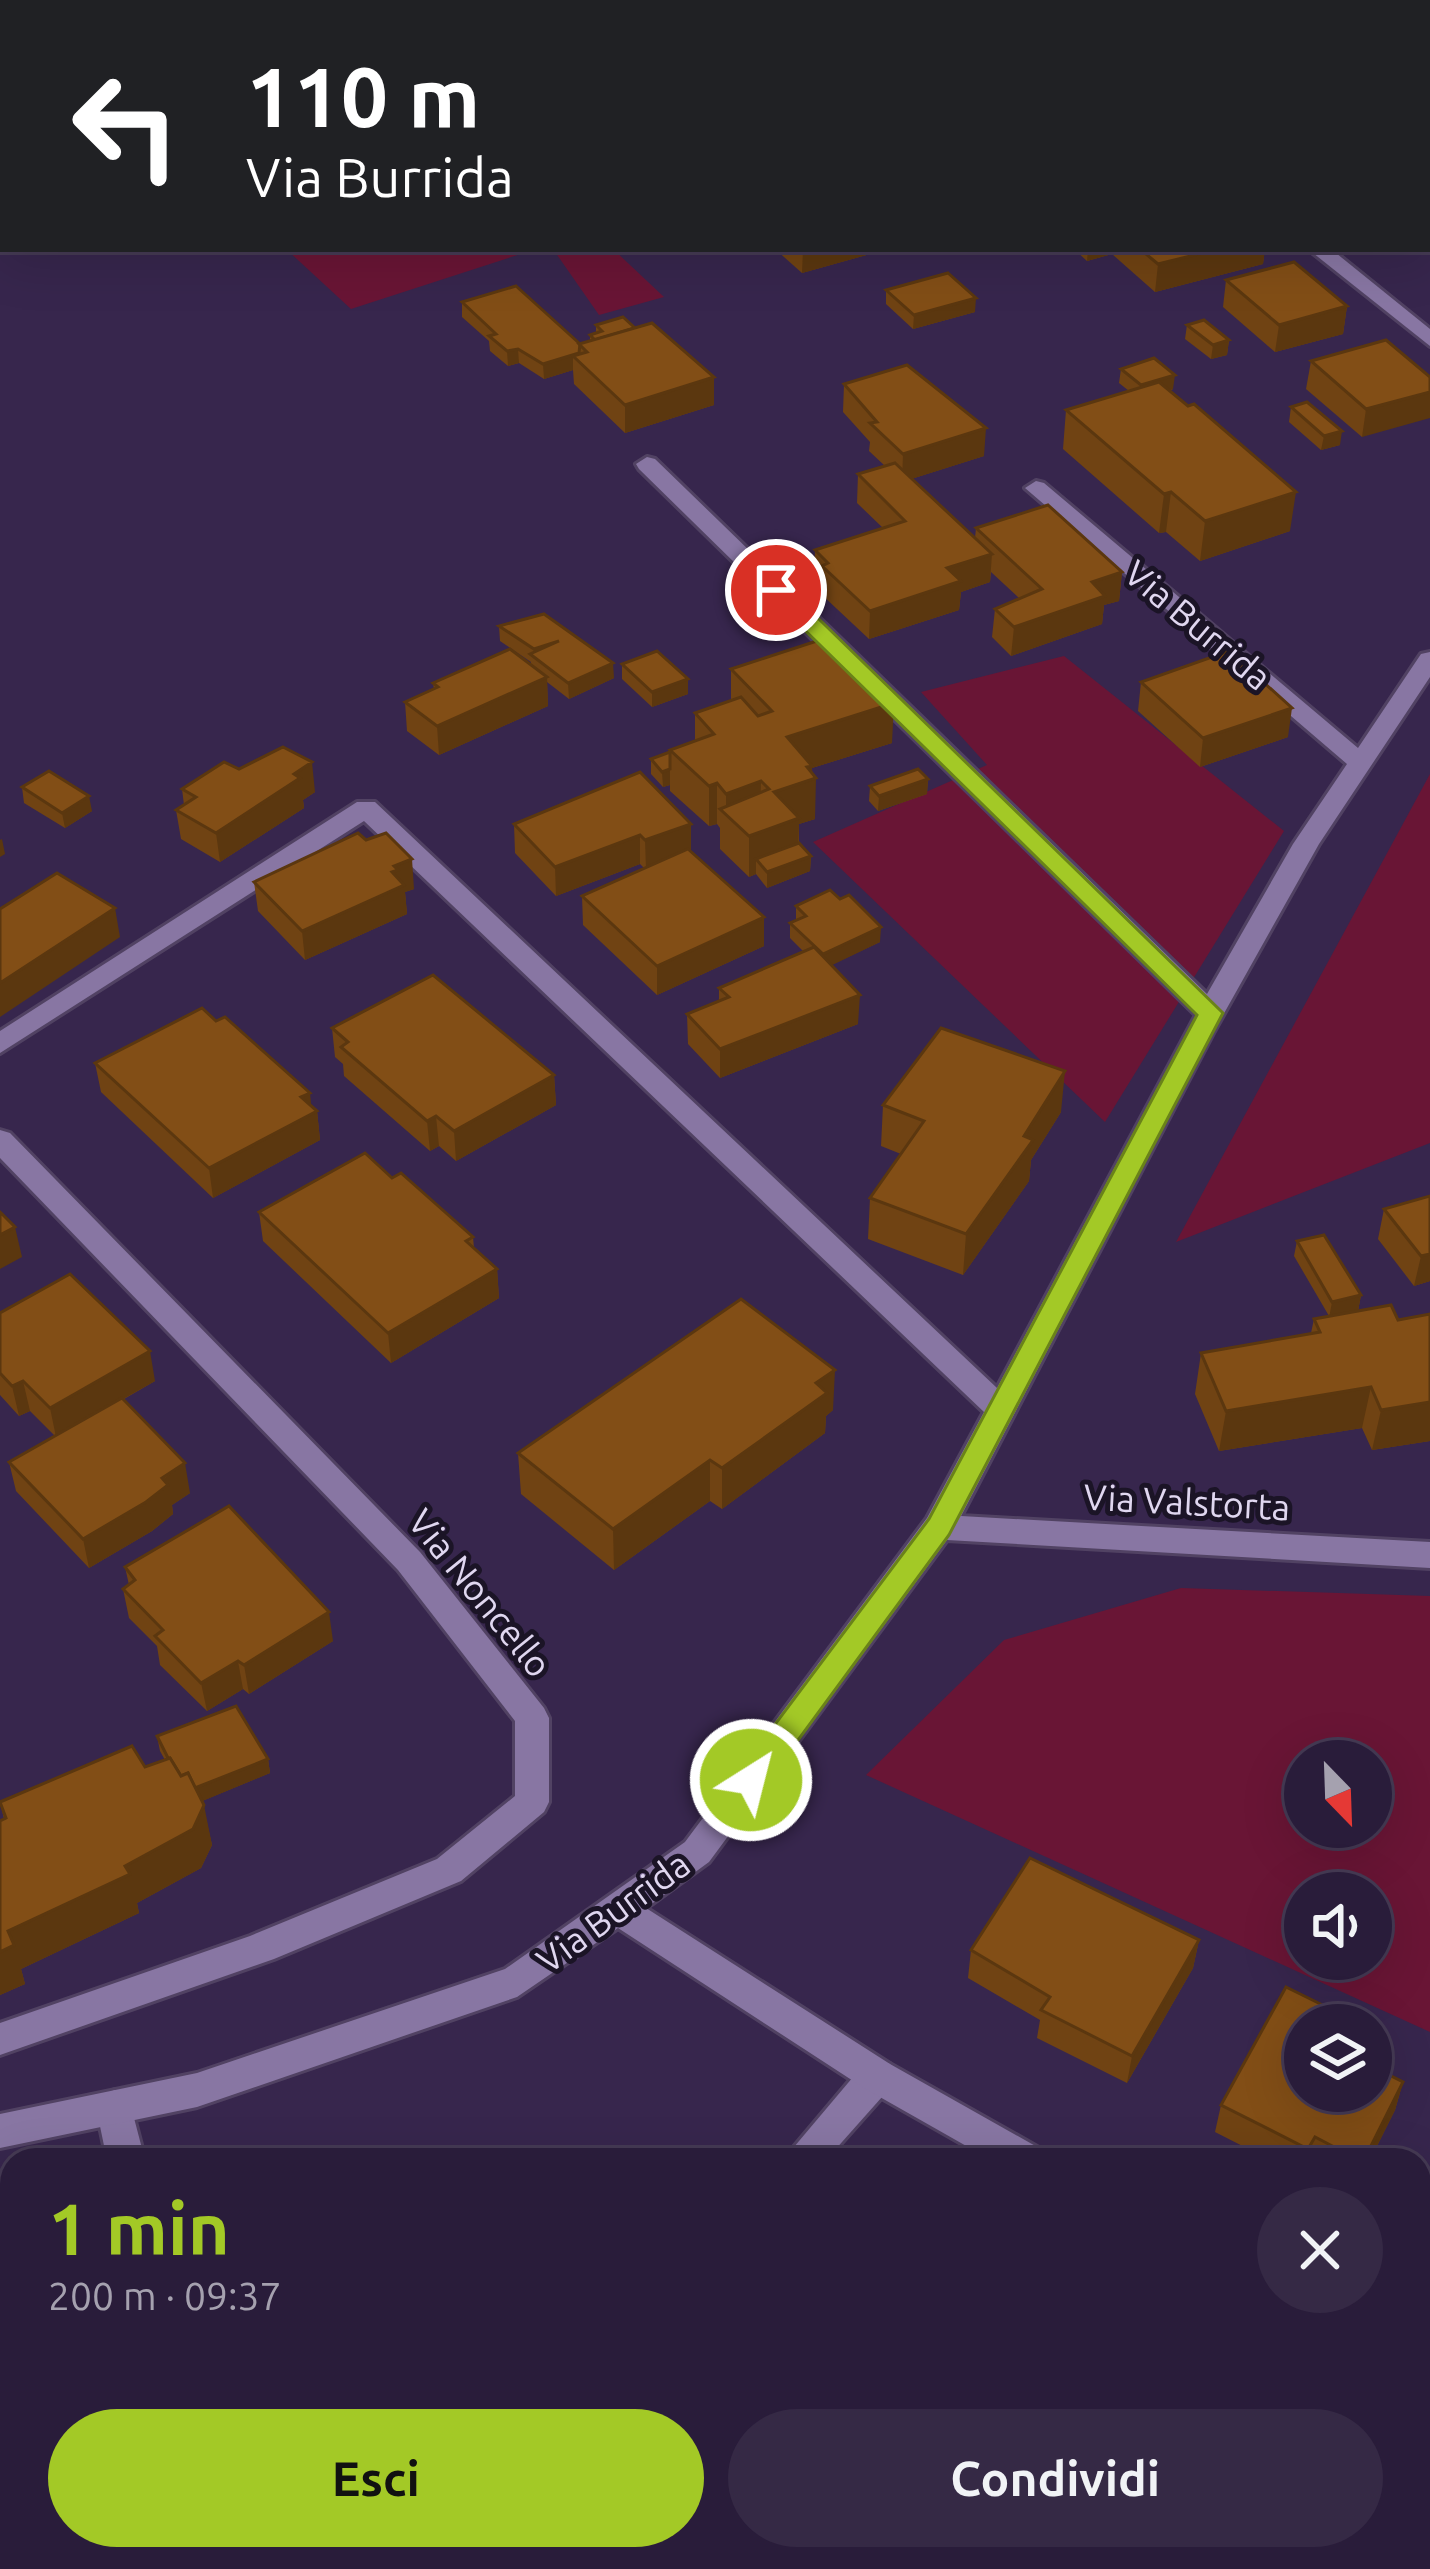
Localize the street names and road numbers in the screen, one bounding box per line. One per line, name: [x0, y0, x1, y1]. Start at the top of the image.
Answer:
street label: Via Burrida: [1117, 552, 1280, 698]
street label: Via Valstorta: [1083, 1476, 1291, 1527]
street label: Via Noncello: [400, 1501, 560, 1685]
street label: Via Burrida: [528, 1843, 697, 1981]

